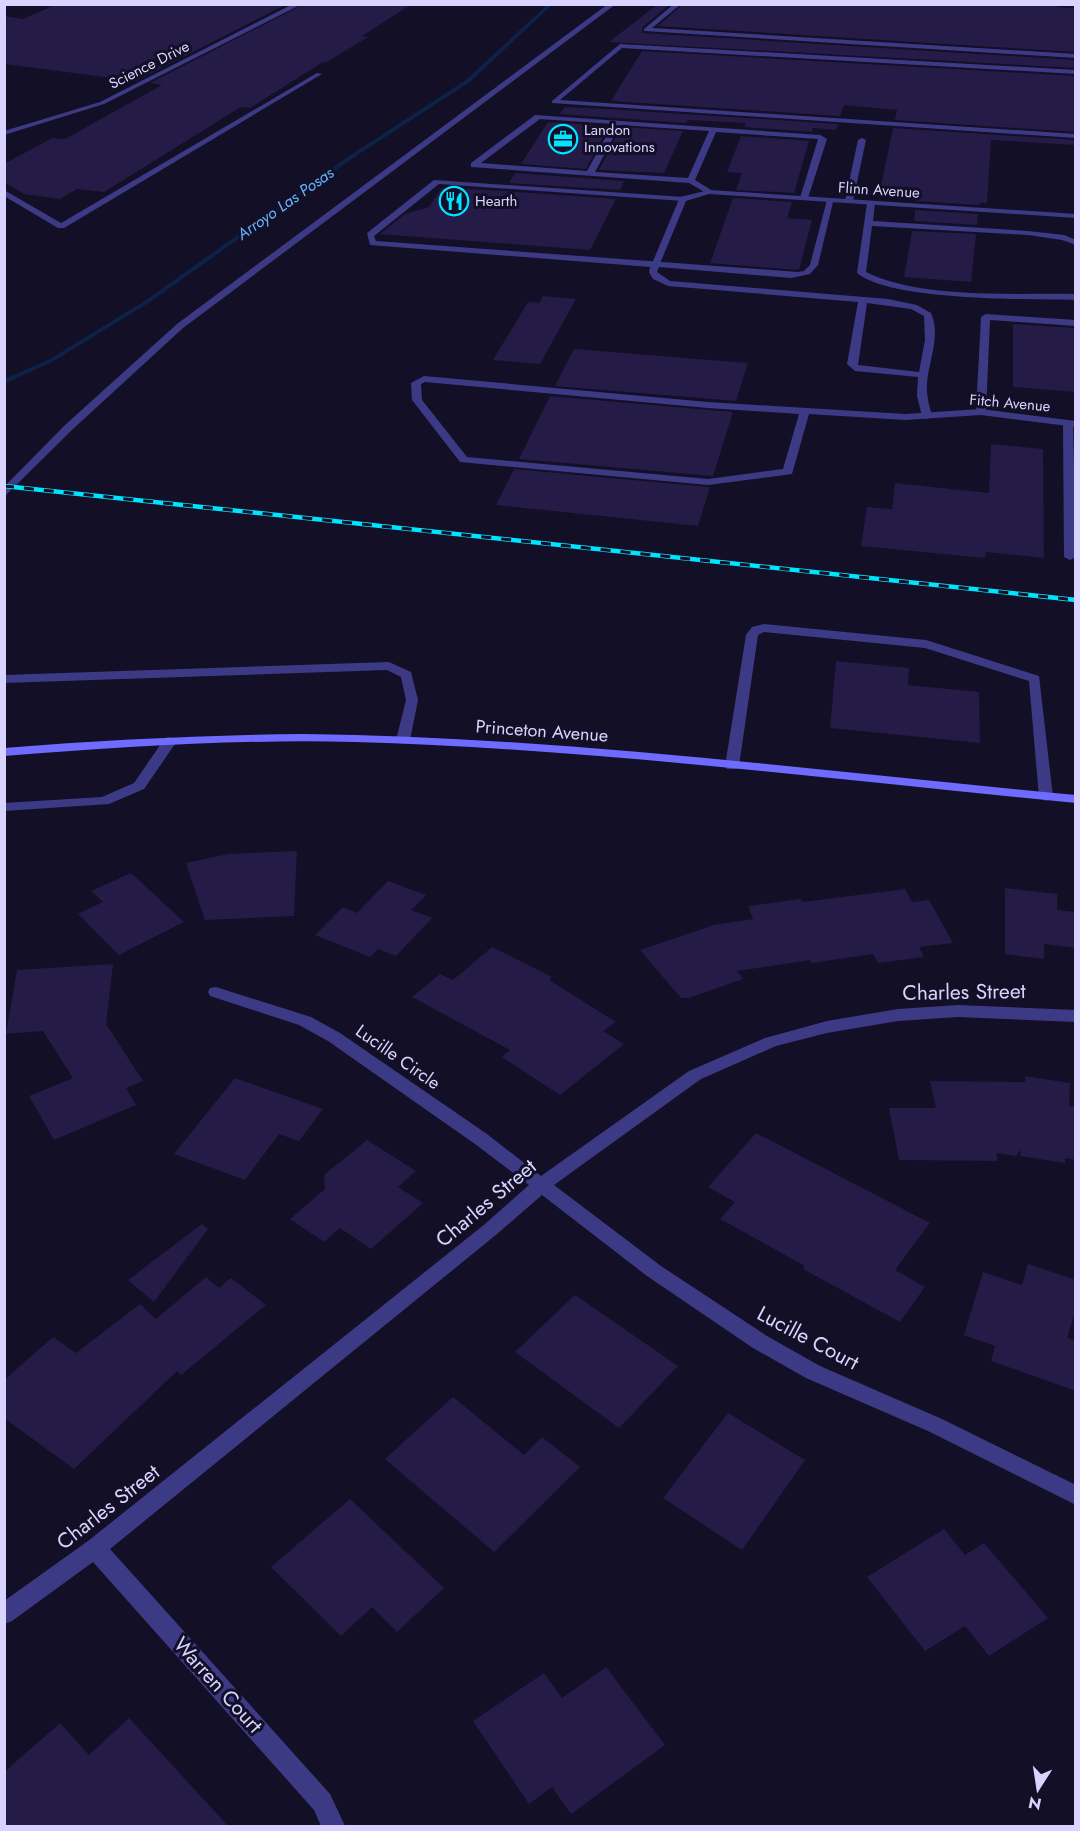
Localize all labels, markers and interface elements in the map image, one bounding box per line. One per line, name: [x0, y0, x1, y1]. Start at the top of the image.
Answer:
street label: Science Drive: [105, 35, 193, 95]
place label: Landon Innovations: [584, 119, 655, 158]
office icon: Landon Innovations: [547, 123, 579, 155]
water label: Arroyo Las Posas: [231, 161, 339, 246]
street label: Flinn Avenue: [837, 176, 921, 204]
restaurant icon: Hearth: [438, 185, 470, 217]
place label: Hearth: [475, 190, 517, 212]
street label: Fitch Avenue: [969, 388, 1052, 418]
street label: Princeton Avenue: [475, 713, 609, 749]
street label: Charles Street: [902, 976, 1026, 1008]
street label: Lucille Circle: [350, 1018, 446, 1096]
street label: Charles Street: [429, 1152, 543, 1254]
street label: Lucille Court: [752, 1299, 864, 1377]
street label: Charles Street: [50, 1457, 166, 1557]
street label: Warren Court: [167, 1630, 269, 1740]
north arrow: [1008, 1759, 1068, 1819]
text: N: [1026, 1791, 1044, 1816]

